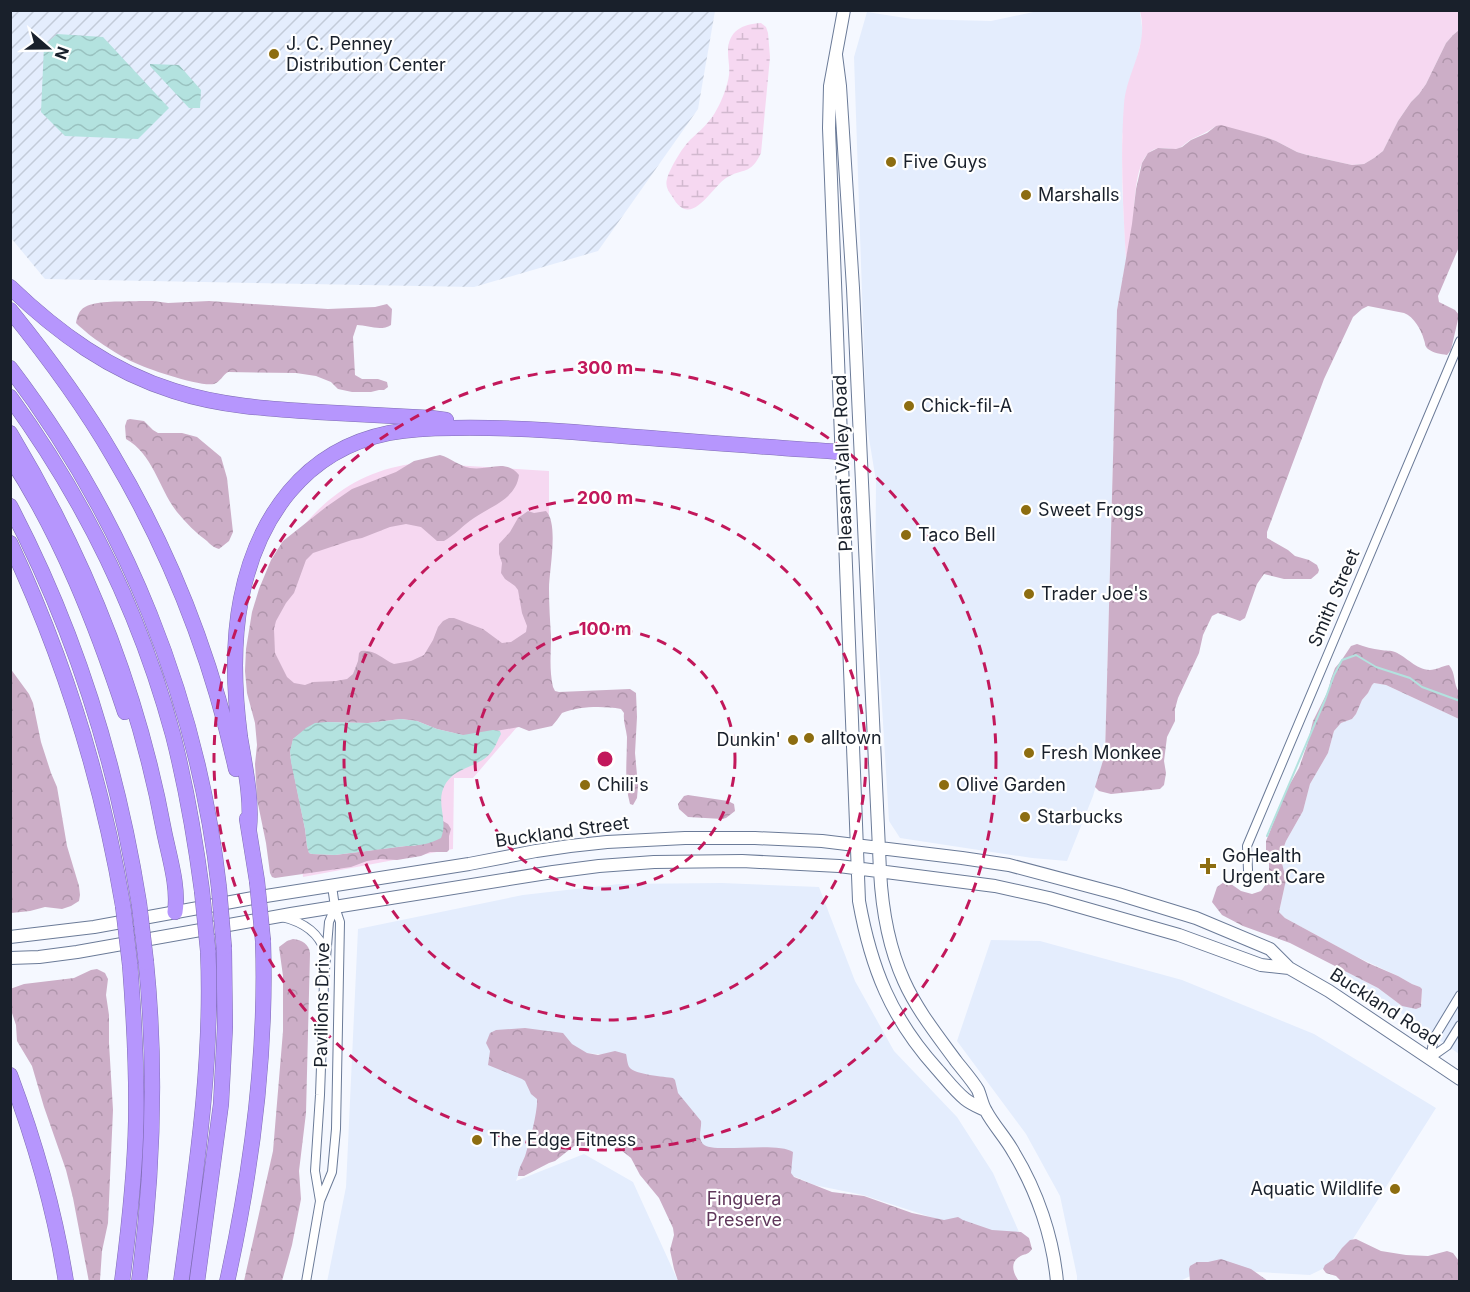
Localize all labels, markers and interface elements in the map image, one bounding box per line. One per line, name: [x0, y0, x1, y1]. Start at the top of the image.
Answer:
north arrow: [18, 18, 78, 78]
place label: J. C. Penney Distribution Center: [286, 33, 446, 75]
text: N: [51, 44, 74, 62]
marker: J. C. Penney Distribution Center: [267, 47, 281, 61]
place label: Five Guys: [903, 151, 987, 172]
marker: Five Guys: [884, 155, 898, 169]
place label: Marshalls: [1038, 184, 1120, 205]
marker: Marshalls: [1019, 188, 1033, 202]
text: 300 m: [577, 357, 633, 378]
street label: Pleasant Valley Road: [829, 374, 856, 552]
place label: Chick-fil-A: [921, 395, 1012, 416]
marker: Chick-fil-A: [902, 399, 916, 413]
text: 200 m: [577, 487, 633, 508]
place label: Sweet Frogs: [1038, 499, 1144, 520]
marker: Sweet Frogs: [1019, 503, 1033, 517]
place label: Taco Bell: [918, 524, 996, 545]
marker: Taco Bell: [899, 528, 913, 542]
street label: Smith Street: [1304, 546, 1364, 650]
place label: Trader Joe's: [1041, 583, 1148, 604]
marker: Trader Joe's: [1022, 587, 1036, 601]
text: 100 m: [579, 618, 631, 639]
place label: alltown: [821, 727, 882, 748]
place label: Dunkin': [716, 729, 781, 750]
marker: alltown: [802, 731, 816, 745]
marker: Dunkin': [786, 733, 800, 747]
place label: Fresh Monkee: [1041, 742, 1161, 763]
marker: Fresh Monkee: [1022, 746, 1036, 760]
centre of rings: [595, 749, 615, 769]
place label: Chili's: [597, 774, 649, 795]
place label: Olive Garden: [956, 774, 1066, 795]
marker: Chili's: [578, 778, 592, 792]
marker: Olive Garden: [937, 778, 951, 792]
place label: Starbucks: [1037, 806, 1123, 827]
marker: Starbucks: [1018, 810, 1032, 824]
street label: Buckland Street: [494, 812, 630, 851]
place label: GoHealth Urgent Care: [1222, 845, 1325, 887]
marker: GoHealth Urgent Care: [1199, 857, 1217, 875]
street label: Pavilions Drive: [310, 942, 333, 1068]
street label: Buckland Road: [1326, 963, 1444, 1050]
place label: The Edge Fitness: [489, 1129, 636, 1150]
marker: The Edge Fitness: [470, 1133, 484, 1147]
place label: Aquatic Wildlife: [1250, 1178, 1383, 1199]
marker: Aquatic Wildlife: [1388, 1182, 1402, 1196]
park label: Finguera Preserve: [706, 1188, 782, 1230]

